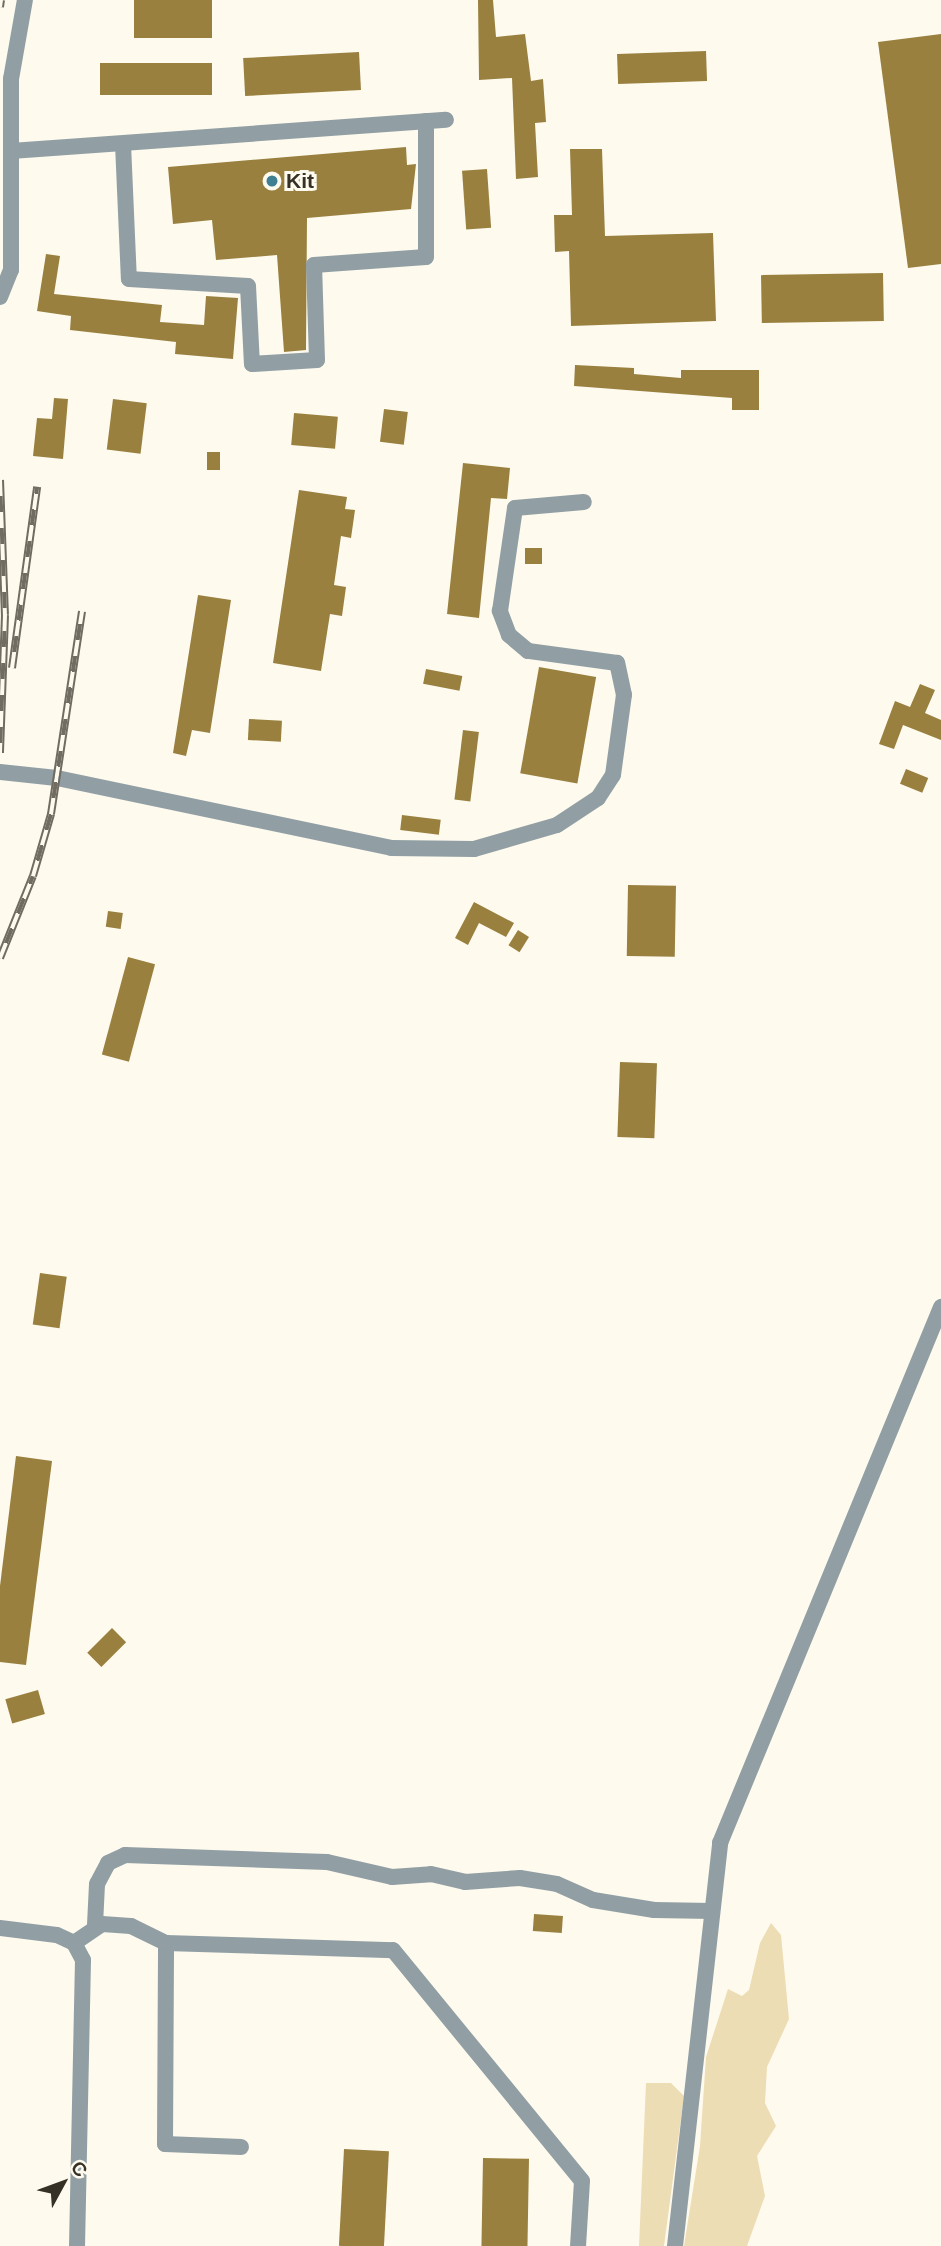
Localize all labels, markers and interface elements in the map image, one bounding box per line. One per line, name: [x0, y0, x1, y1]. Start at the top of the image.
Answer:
place label: Kit: [286, 168, 314, 194]
marker: Kit: [264, 173, 280, 189]
north arrow: [28, 2148, 98, 2218]
text: С: [67, 2157, 92, 2181]

